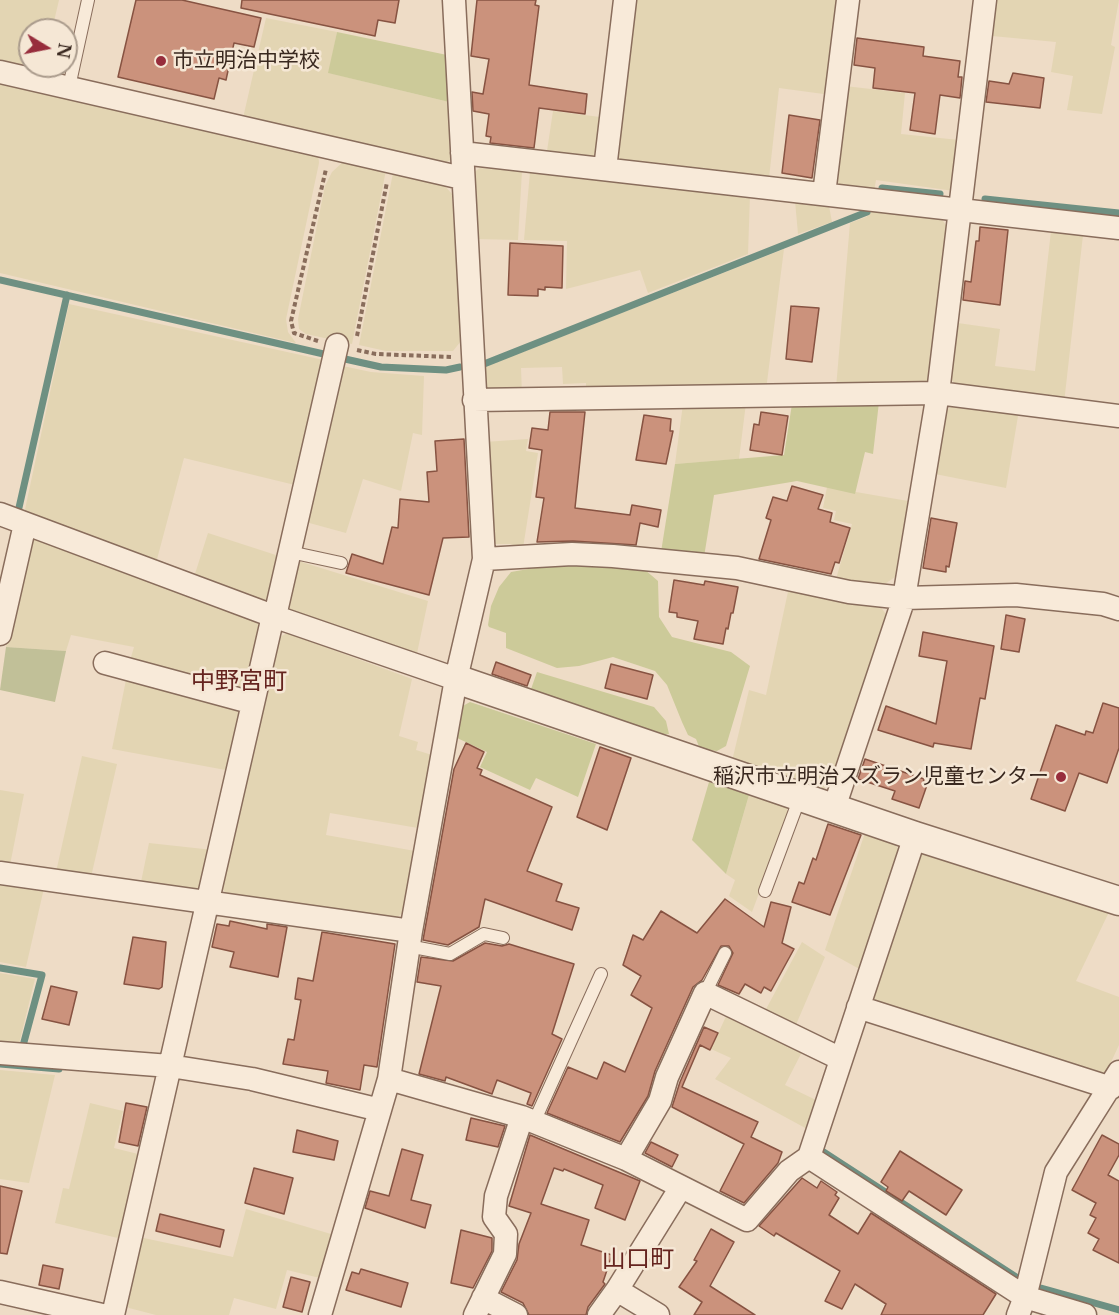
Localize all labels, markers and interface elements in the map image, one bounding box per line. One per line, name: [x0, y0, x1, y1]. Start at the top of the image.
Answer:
north arrow: [18, 18, 78, 78]
text: N: [53, 42, 75, 60]
place label: 市立明治中学校: [173, 48, 320, 74]
marker: 市立明治中学校: [154, 54, 168, 68]
district label: 中野宮町: [191, 668, 287, 696]
place label: 稲沢市立明治スズラン児童センター: [713, 764, 1049, 790]
marker: 稲沢市立明治スズラン児童センター: [1054, 770, 1068, 784]
district label: 山口町: [602, 1246, 674, 1274]

